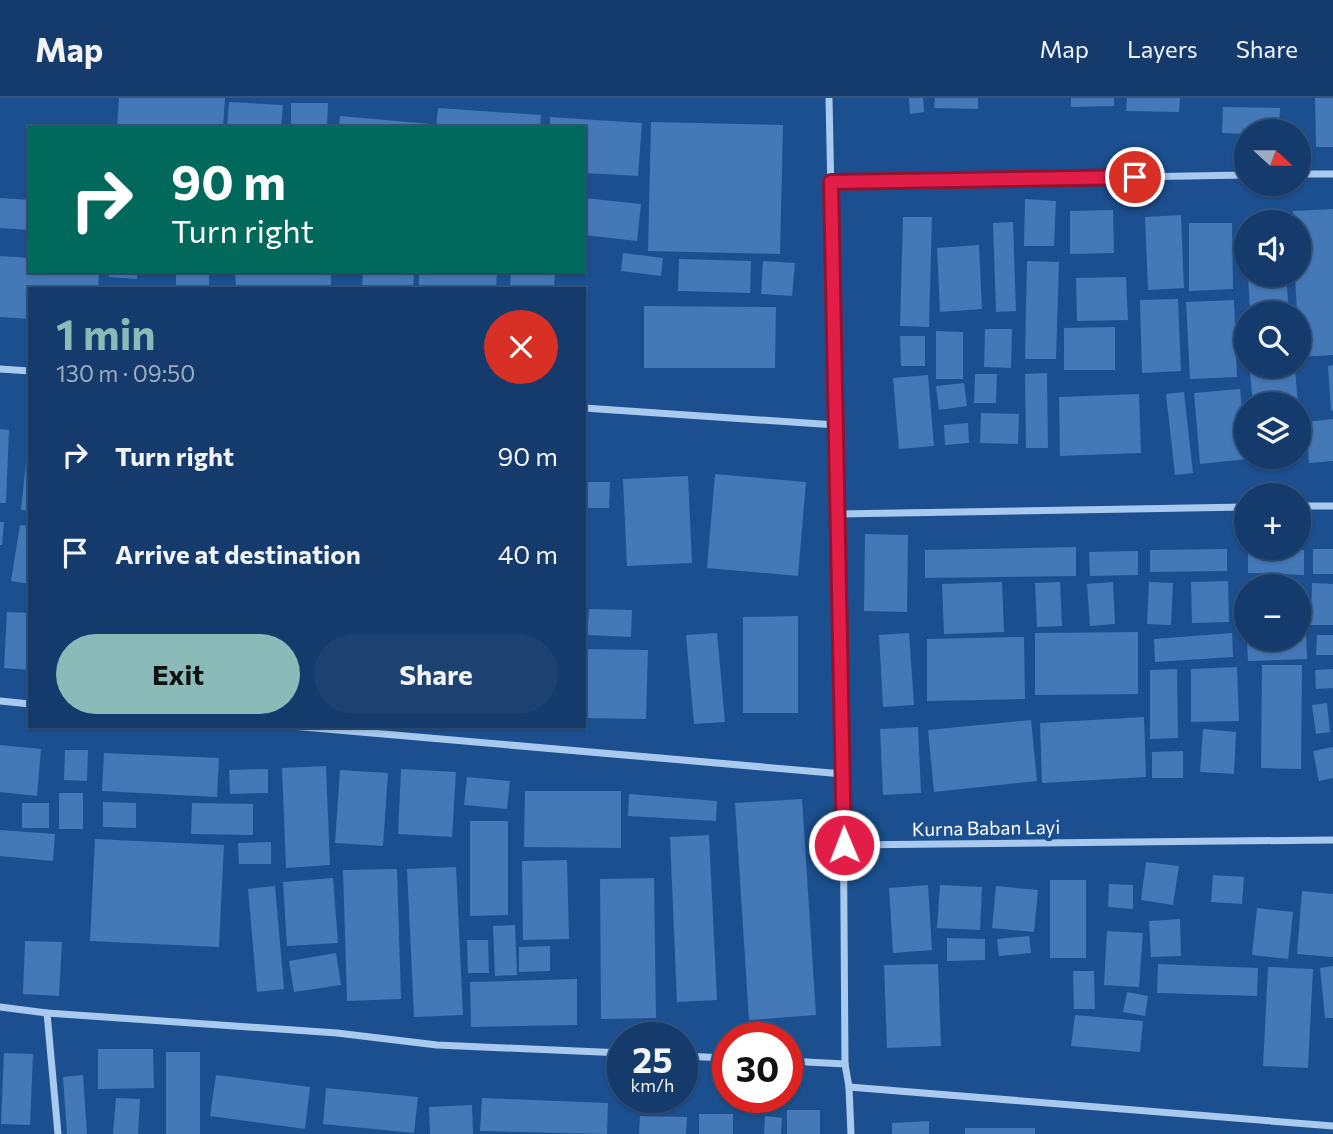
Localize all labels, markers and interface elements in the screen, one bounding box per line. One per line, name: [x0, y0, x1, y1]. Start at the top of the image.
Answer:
text: Map: [35, 28, 103, 69]
text: Map: [1040, 34, 1089, 63]
text: Layers: [1127, 34, 1198, 63]
text: Share: [1236, 34, 1298, 63]
north arrow: [1234, 119, 1311, 196]
map controls: [1234, 119, 1311, 651]
pin: [1105, 147, 1165, 207]
text: 90 m: [171, 150, 286, 210]
icon: right: [56, 154, 147, 245]
icon: arrive: [1116, 158, 1154, 196]
text: Turn right: [171, 210, 314, 250]
button: sound: [1234, 210, 1311, 287]
button: search: [1234, 301, 1311, 378]
text: 1 min: [56, 307, 156, 359]
button: close: [484, 310, 558, 384]
text: 130 m · 09:50: [56, 359, 195, 387]
button: layers: [1234, 392, 1311, 469]
icon: right: [56, 436, 94, 474]
text: Turn right: [115, 440, 234, 471]
text: 90 m: [498, 440, 558, 471]
button: +: [1234, 483, 1311, 560]
icon: arrive: [56, 534, 94, 572]
text: Arrive at destination: [115, 538, 361, 569]
text: 40 m: [498, 538, 558, 569]
button: −: [1234, 574, 1311, 651]
button: Exit: [56, 634, 300, 714]
button: Share: [314, 634, 558, 714]
position arrow: [807, 808, 881, 882]
street label: Kurna Baban Layi: [912, 815, 1060, 840]
speed limit sign: 30: [712, 1022, 803, 1113]
text: 25: [632, 1037, 673, 1080]
text: km/h: [631, 1074, 674, 1096]

